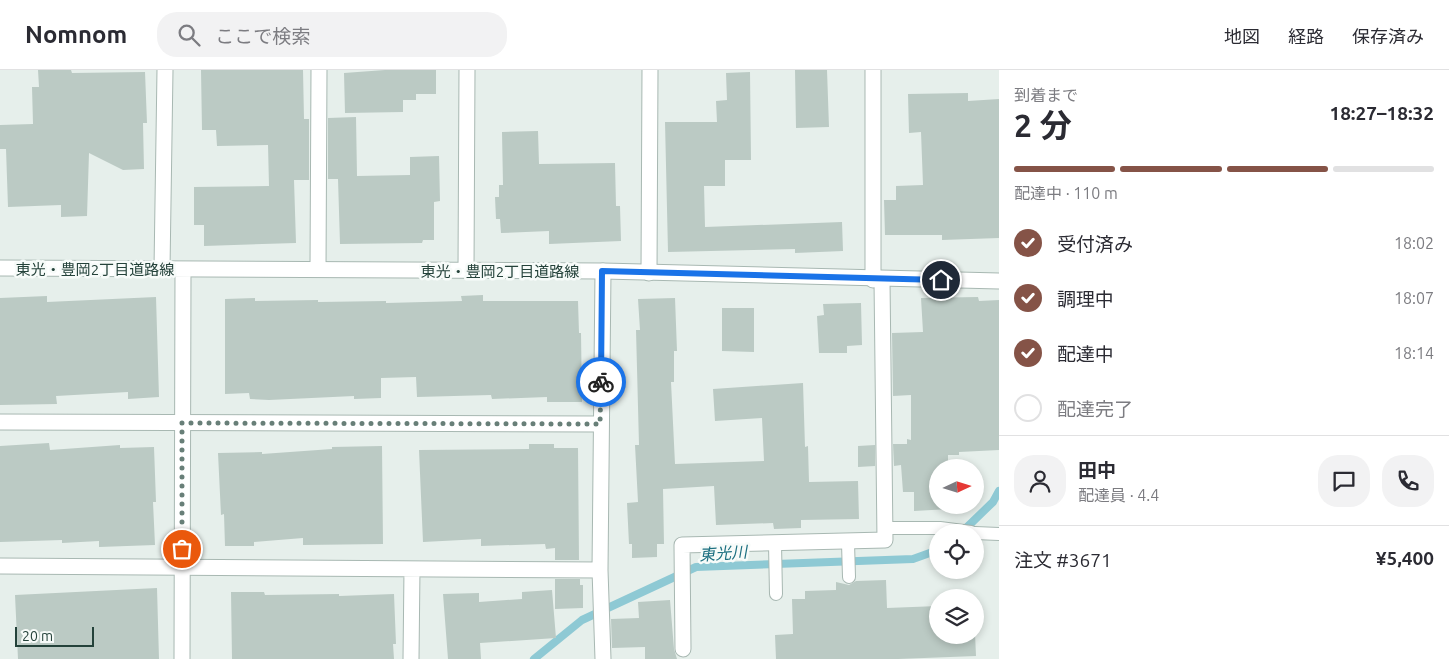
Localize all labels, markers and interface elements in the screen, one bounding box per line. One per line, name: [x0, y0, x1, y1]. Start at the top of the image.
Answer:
search box: [157, 12, 507, 57]
text: Nomnom: [25, 21, 127, 48]
icon: search: [175, 21, 203, 49]
text: ここで検索: [215, 25, 310, 47]
text: 地図: [1224, 26, 1260, 46]
text: 経路: [1288, 26, 1324, 46]
text: 保存済み: [1352, 26, 1424, 46]
text: 到着まで: [1014, 86, 1078, 104]
text: 18:27–18:32: [1329, 102, 1434, 124]
text: 2 分: [1014, 107, 1072, 143]
text: 配達中 · 110 m: [1014, 184, 1118, 202]
icon: check: [1014, 229, 1042, 257]
text: 受付済み: [1057, 233, 1133, 255]
text: 18:02: [1394, 234, 1434, 252]
pin: [920, 259, 962, 301]
street label: 東光・豊岡2丁目道路線: [16, 261, 174, 278]
street label: 東光・豊岡2丁目道路線: [421, 263, 579, 280]
icon: home: [927, 266, 955, 294]
icon: check: [1014, 284, 1042, 312]
text: 調理中: [1057, 288, 1114, 310]
text: 18:07: [1394, 289, 1434, 307]
icon: check: [1014, 339, 1042, 367]
text: 配達中: [1057, 343, 1114, 365]
text: 18:14: [1394, 344, 1434, 362]
courier: [576, 357, 626, 407]
icon: bike: [587, 368, 615, 396]
text: 配達完了: [1057, 398, 1133, 420]
button: person: [1014, 455, 1066, 507]
button: chat: [1318, 455, 1370, 507]
button: phone: [1382, 455, 1434, 507]
north arrow: [929, 459, 984, 514]
map controls: [929, 459, 984, 644]
text: 田中: [1078, 459, 1116, 481]
text: 配達員 · 4.4: [1078, 486, 1159, 504]
button: locate: [929, 524, 984, 579]
pin: [161, 528, 203, 570]
icon: bag: [168, 535, 196, 563]
water label: 東光川: [698, 542, 750, 564]
text: ¥5,400: [1376, 547, 1434, 569]
text: 注文 #3671: [1014, 549, 1112, 571]
button: layers: [929, 589, 984, 644]
scale bar: [15, 624, 94, 647]
text: 20 m: [22, 628, 53, 644]

